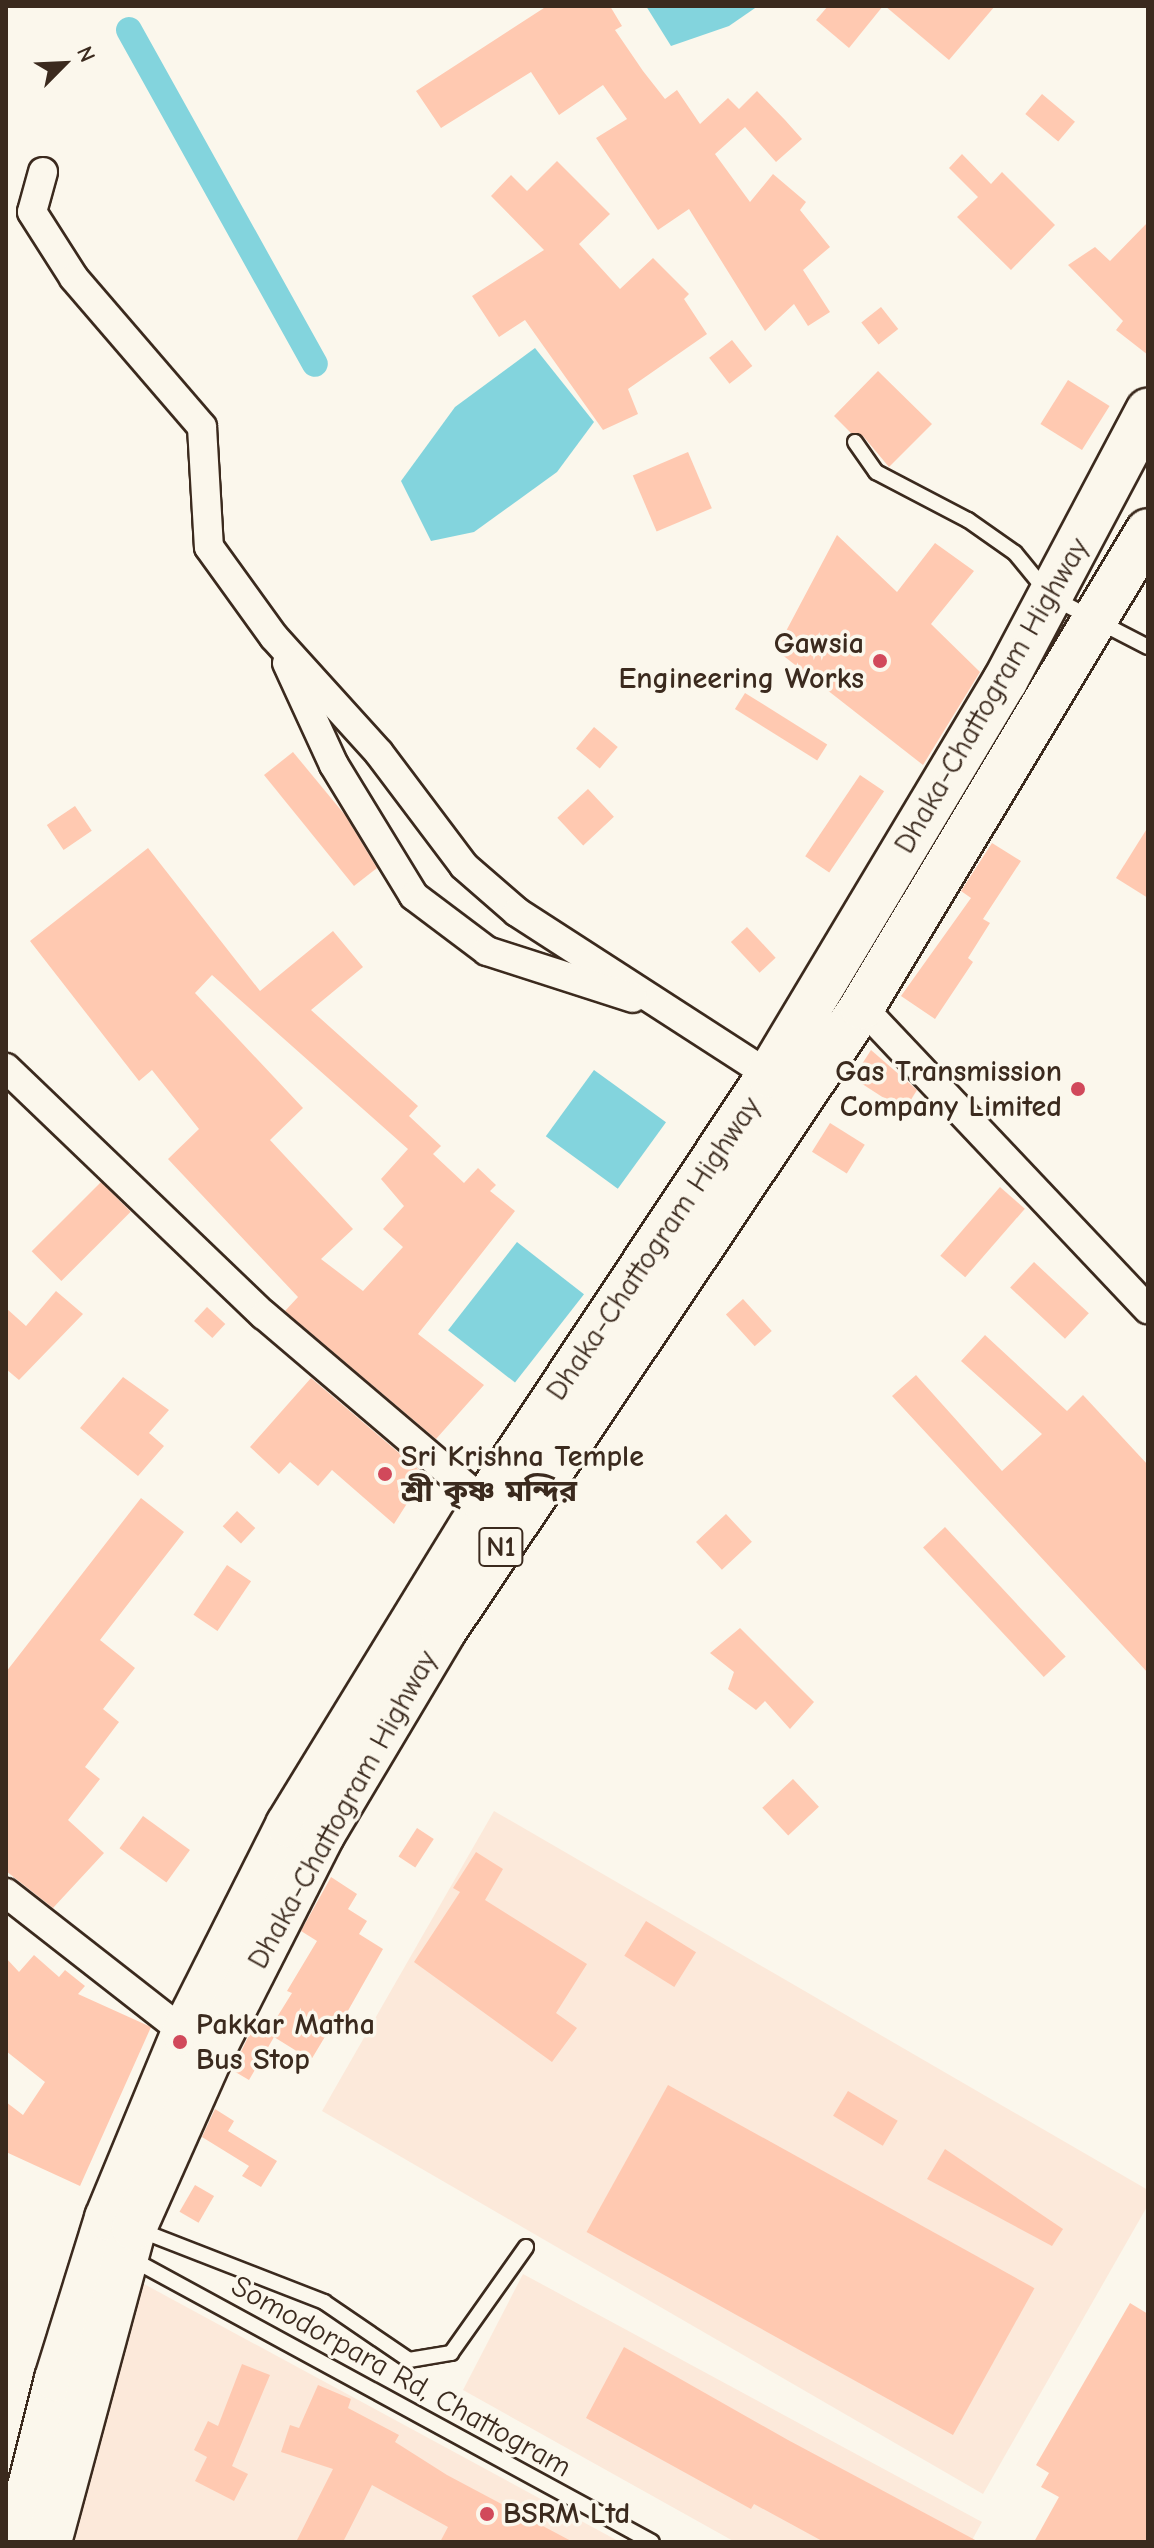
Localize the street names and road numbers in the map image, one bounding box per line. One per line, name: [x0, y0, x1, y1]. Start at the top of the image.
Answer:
street label: Dhaka-Chattogram Highway: [887, 532, 1097, 860]
street label: Dhaka-Chattogram Highway: [539, 1090, 769, 1408]
road number: N1: [477, 1523, 525, 1571]
street label: Dhaka-Chattogram Highway: [240, 1645, 446, 1975]
street label: Somodorpara Rd, Chattogram: [225, 2268, 577, 2486]

